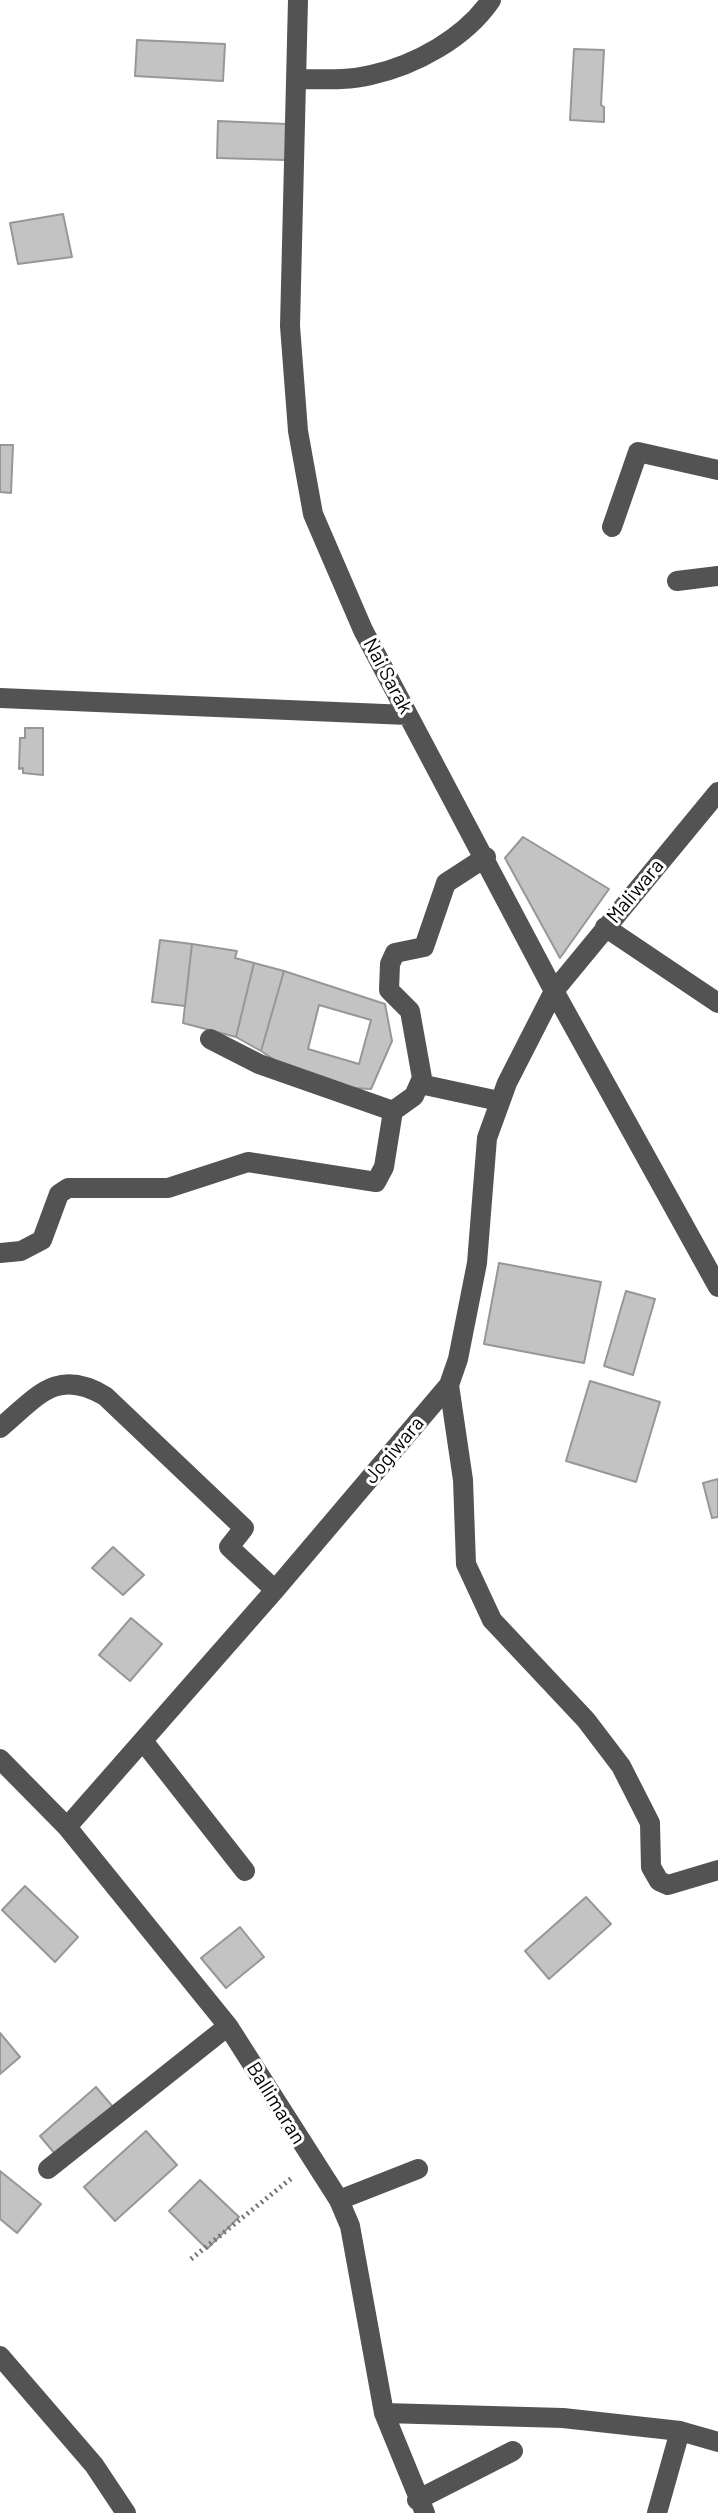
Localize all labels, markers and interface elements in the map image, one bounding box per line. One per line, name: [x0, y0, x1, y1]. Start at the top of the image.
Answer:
street label: Nai Sarak: [358, 634, 418, 718]
street label: Maliwara: [601, 854, 669, 928]
street label: Jogiwara: [359, 1412, 429, 1488]
street label: Ballimaran: [241, 2058, 311, 2148]

